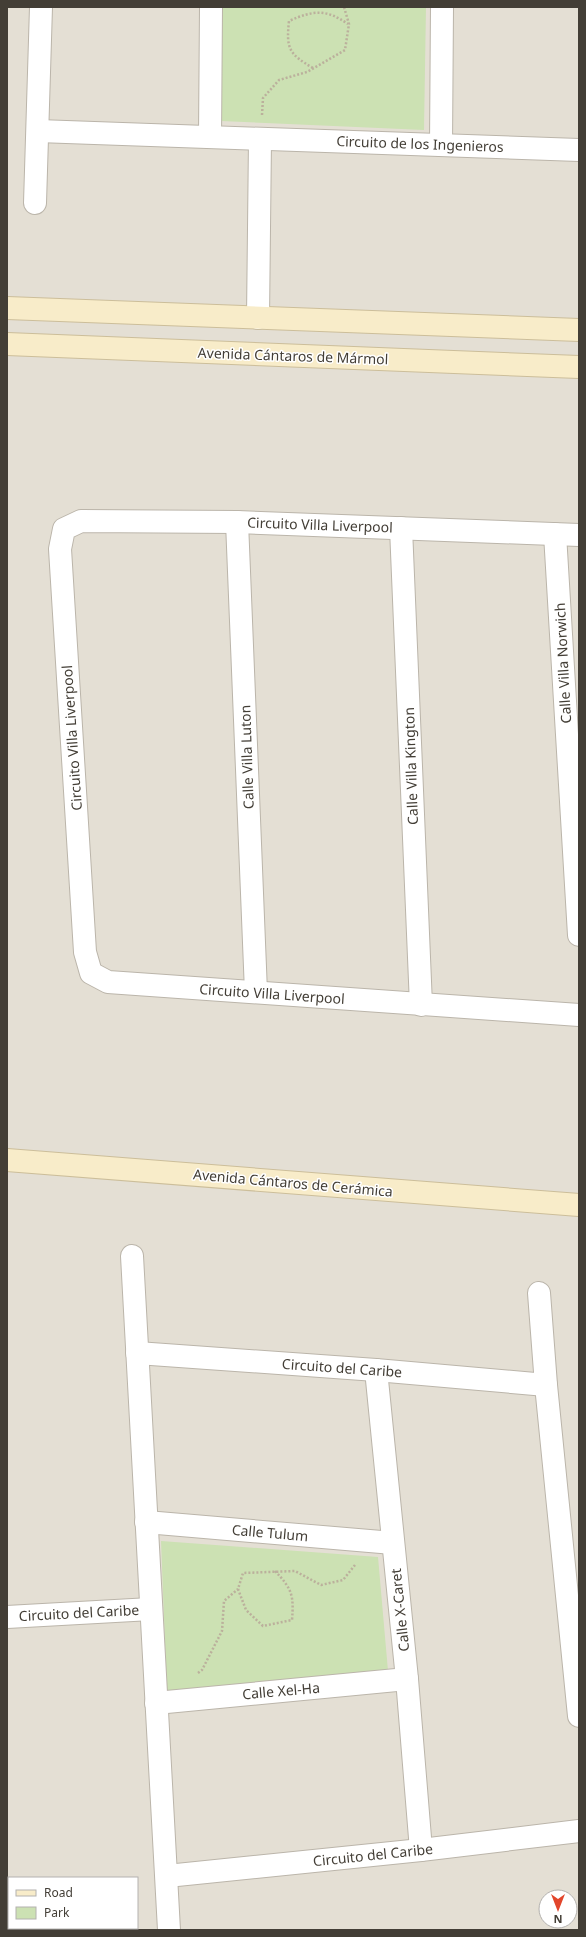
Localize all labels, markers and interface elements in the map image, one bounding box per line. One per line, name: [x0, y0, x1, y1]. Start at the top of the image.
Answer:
street label: Circuito de los Ingenieros: [336, 131, 504, 156]
street label: Avenida Cántaros de Mármol: [197, 343, 389, 368]
street label: Circuito Villa Liverpool: [247, 512, 393, 537]
street label: Calle Villa Norwich: [550, 602, 575, 724]
street label: Circuito Villa Liverpool: [57, 665, 86, 811]
street label: Calle Villa Luton: [235, 705, 258, 809]
street label: Calle Villa Kington: [399, 707, 422, 825]
street label: Circuito Villa Liverpool: [199, 979, 345, 1008]
street label: Avenida Cántaros de Cerámica: [192, 1164, 394, 1201]
street label: Circuito del Caribe: [281, 1354, 403, 1381]
street label: Calle Tulum: [231, 1520, 309, 1545]
street label: Calle X-Caret: [386, 1568, 413, 1652]
street label: Circuito del Caribe: [18, 1600, 140, 1625]
street label: Calle Xel-Ha: [241, 1678, 321, 1703]
street label: Circuito del Caribe: [312, 1839, 434, 1870]
legend: [8, 1877, 138, 1929]
text: Road: [44, 1884, 73, 1901]
north arrow: [538, 1889, 578, 1929]
text: Park: [44, 1904, 70, 1921]
text: N: [554, 1912, 562, 1927]

